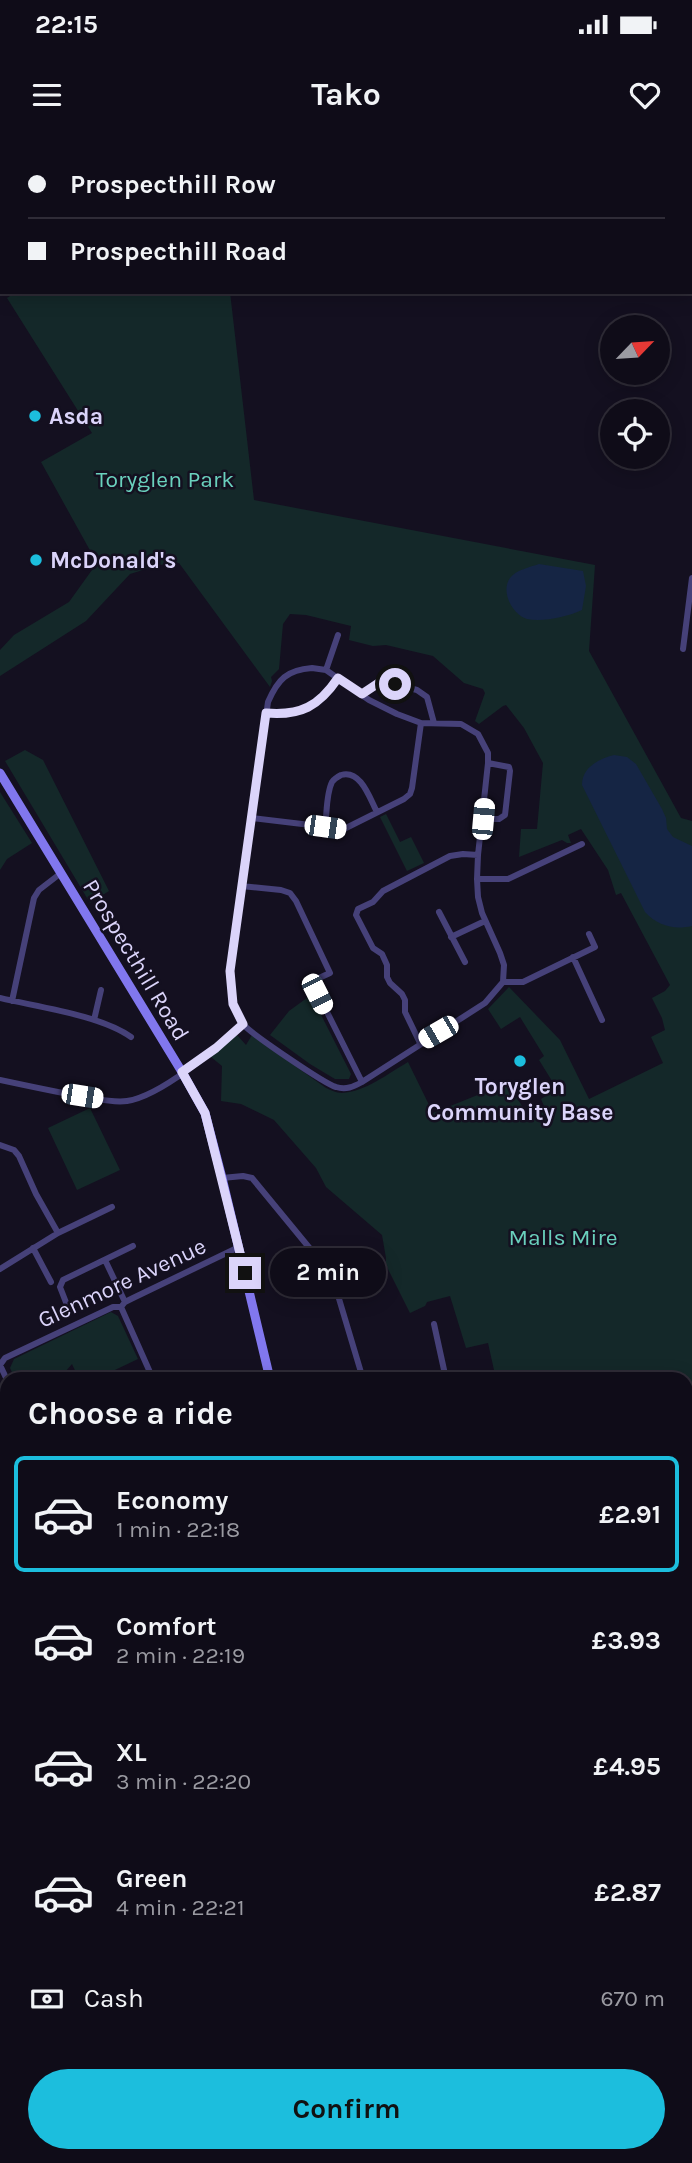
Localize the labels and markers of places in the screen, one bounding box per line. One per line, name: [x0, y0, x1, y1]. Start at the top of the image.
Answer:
place label: Asda: [49, 403, 103, 430]
marker: Asda: [27, 408, 43, 424]
place label: McDonald's: [50, 547, 176, 574]
marker: McDonald's: [28, 552, 44, 568]
marker: Toryglen Community Base: [512, 1053, 528, 1069]
place label: Toryglen Community Base: [427, 1073, 613, 1126]

